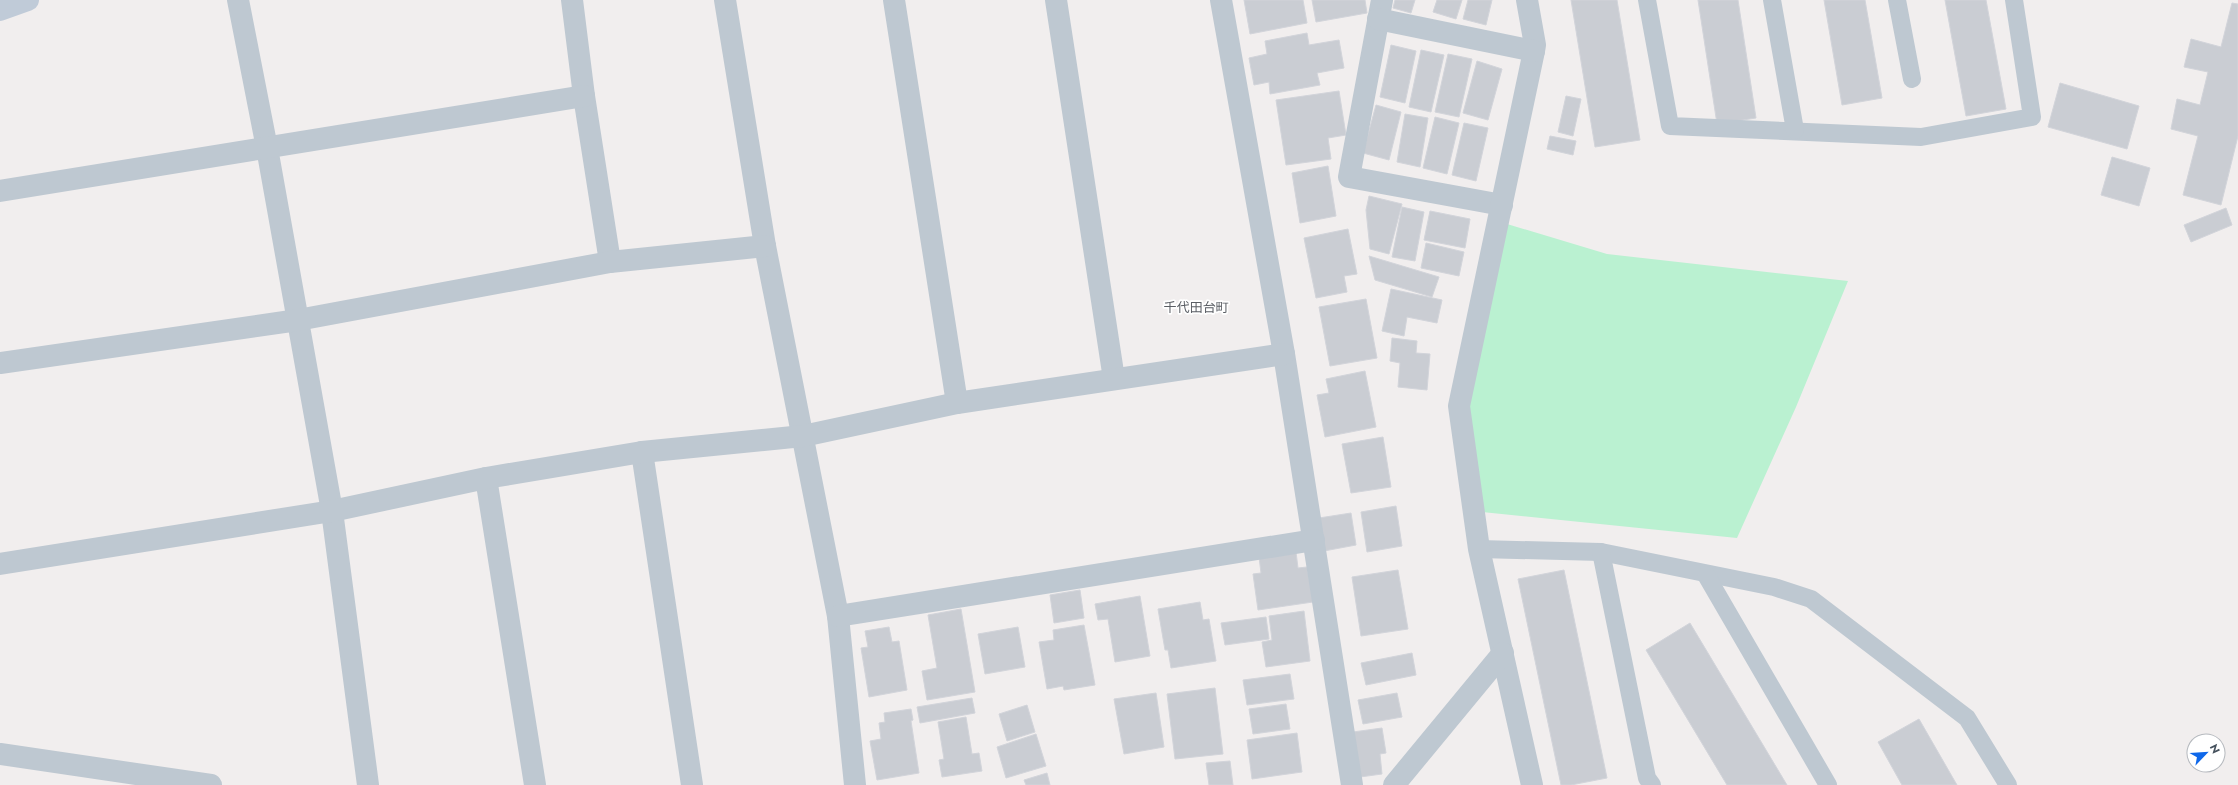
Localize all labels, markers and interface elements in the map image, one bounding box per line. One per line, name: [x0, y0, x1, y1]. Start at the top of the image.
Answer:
district label: 千代田台町: [1163, 298, 1229, 317]
north arrow: [2186, 733, 2226, 773]
text: N: [2206, 741, 2224, 756]

